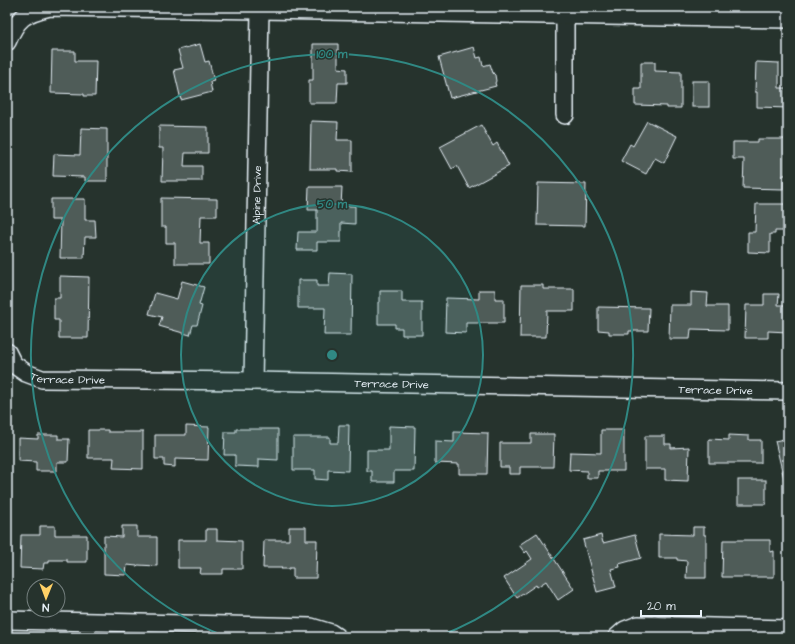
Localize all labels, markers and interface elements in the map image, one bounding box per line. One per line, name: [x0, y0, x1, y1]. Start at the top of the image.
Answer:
text: 100 m: [317, 46, 348, 63]
street label: Alpine Drive: [249, 165, 265, 225]
text: 50 m: [317, 196, 348, 213]
centre of rings: [325, 348, 339, 362]
street label: Terrace Drive: [28, 368, 105, 388]
street label: Terrace Drive: [354, 376, 429, 392]
street label: Terrace Drive: [678, 382, 753, 398]
north arrow: [26, 578, 66, 618]
scale bar: [641, 592, 701, 618]
text: 20 m: [647, 598, 676, 615]
text: N: [42, 600, 49, 615]

